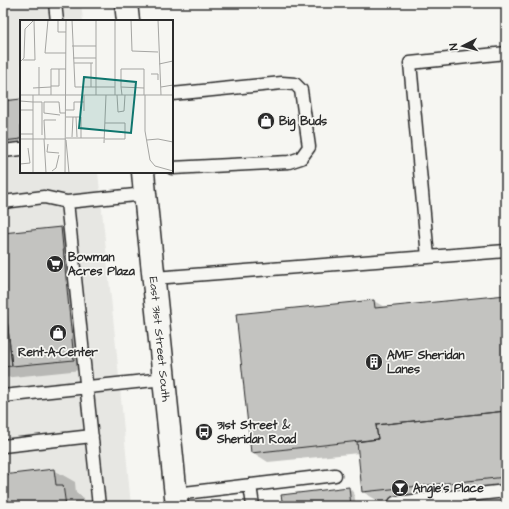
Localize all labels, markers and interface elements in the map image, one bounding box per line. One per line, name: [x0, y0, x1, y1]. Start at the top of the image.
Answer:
inset map: [20, 20, 173, 173]
north arrow: [443, 26, 483, 66]
text: N: [446, 43, 461, 51]
shop icon: Big Buds: [256, 111, 276, 131]
place label: Big Buds: [279, 113, 327, 132]
place label: Bowman Acres Plaza: [68, 249, 136, 280]
supermarket icon: Bowman Acres Plaza: [45, 254, 65, 274]
street label: East 31st Street South: [145, 276, 174, 403]
shop icon: Rent-A-Center: [48, 323, 68, 343]
place label: Rent-A-Center: [18, 344, 98, 361]
place label: AMF Sheridan Lanes: [387, 347, 465, 378]
building icon: AMF Sheridan Lanes: [364, 352, 384, 372]
place label: 31st Street & Sheridan Road: [216, 417, 297, 448]
bus stop icon: 31st Street & Sheridan Road: [194, 422, 214, 442]
bar icon: Angie's Place: [390, 478, 410, 498]
place label: Angie's Place: [413, 480, 484, 499]

